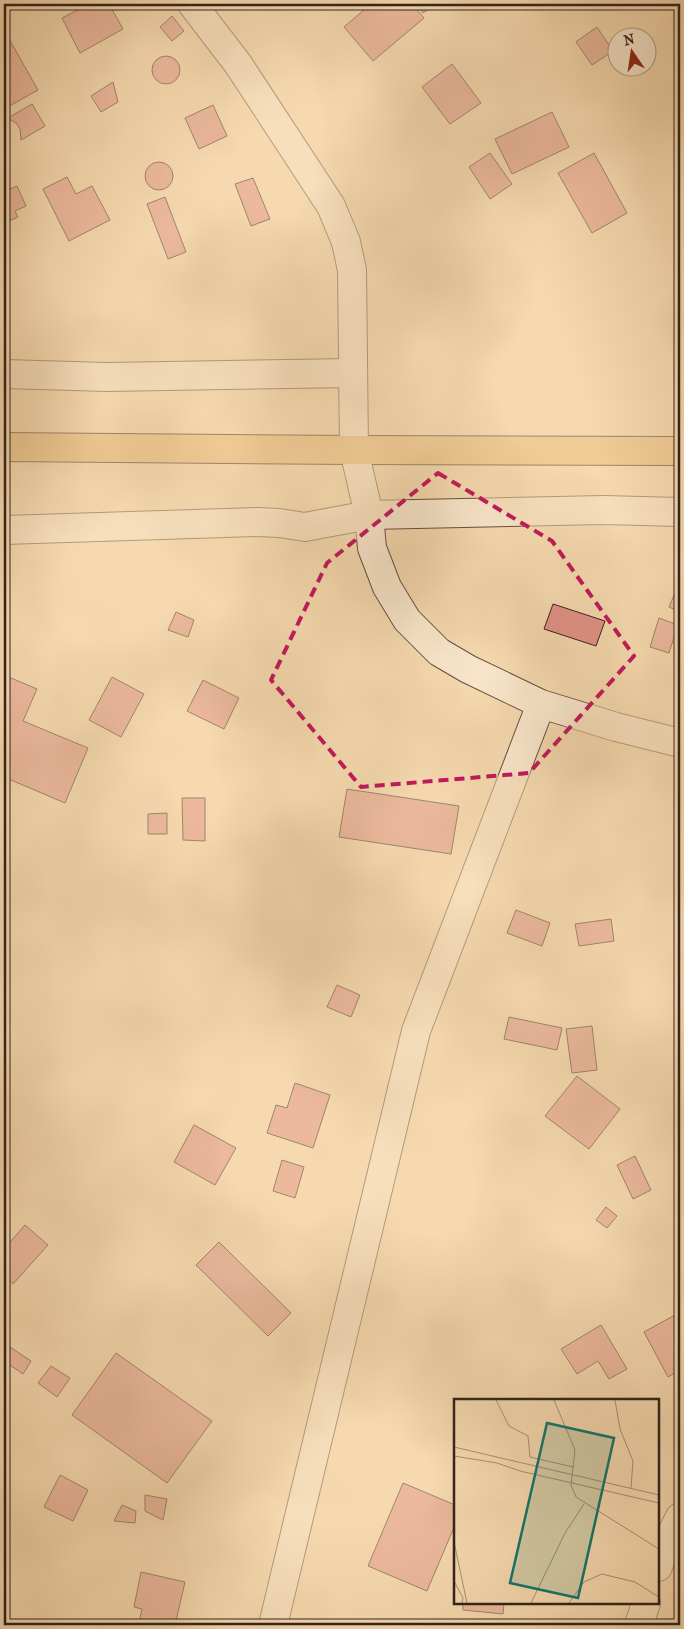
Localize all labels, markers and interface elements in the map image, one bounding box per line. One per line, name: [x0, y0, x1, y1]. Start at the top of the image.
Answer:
north arrow: [606, 28, 656, 78]
text: N: [622, 30, 637, 49]
inset map: [454, 1399, 659, 1604]

